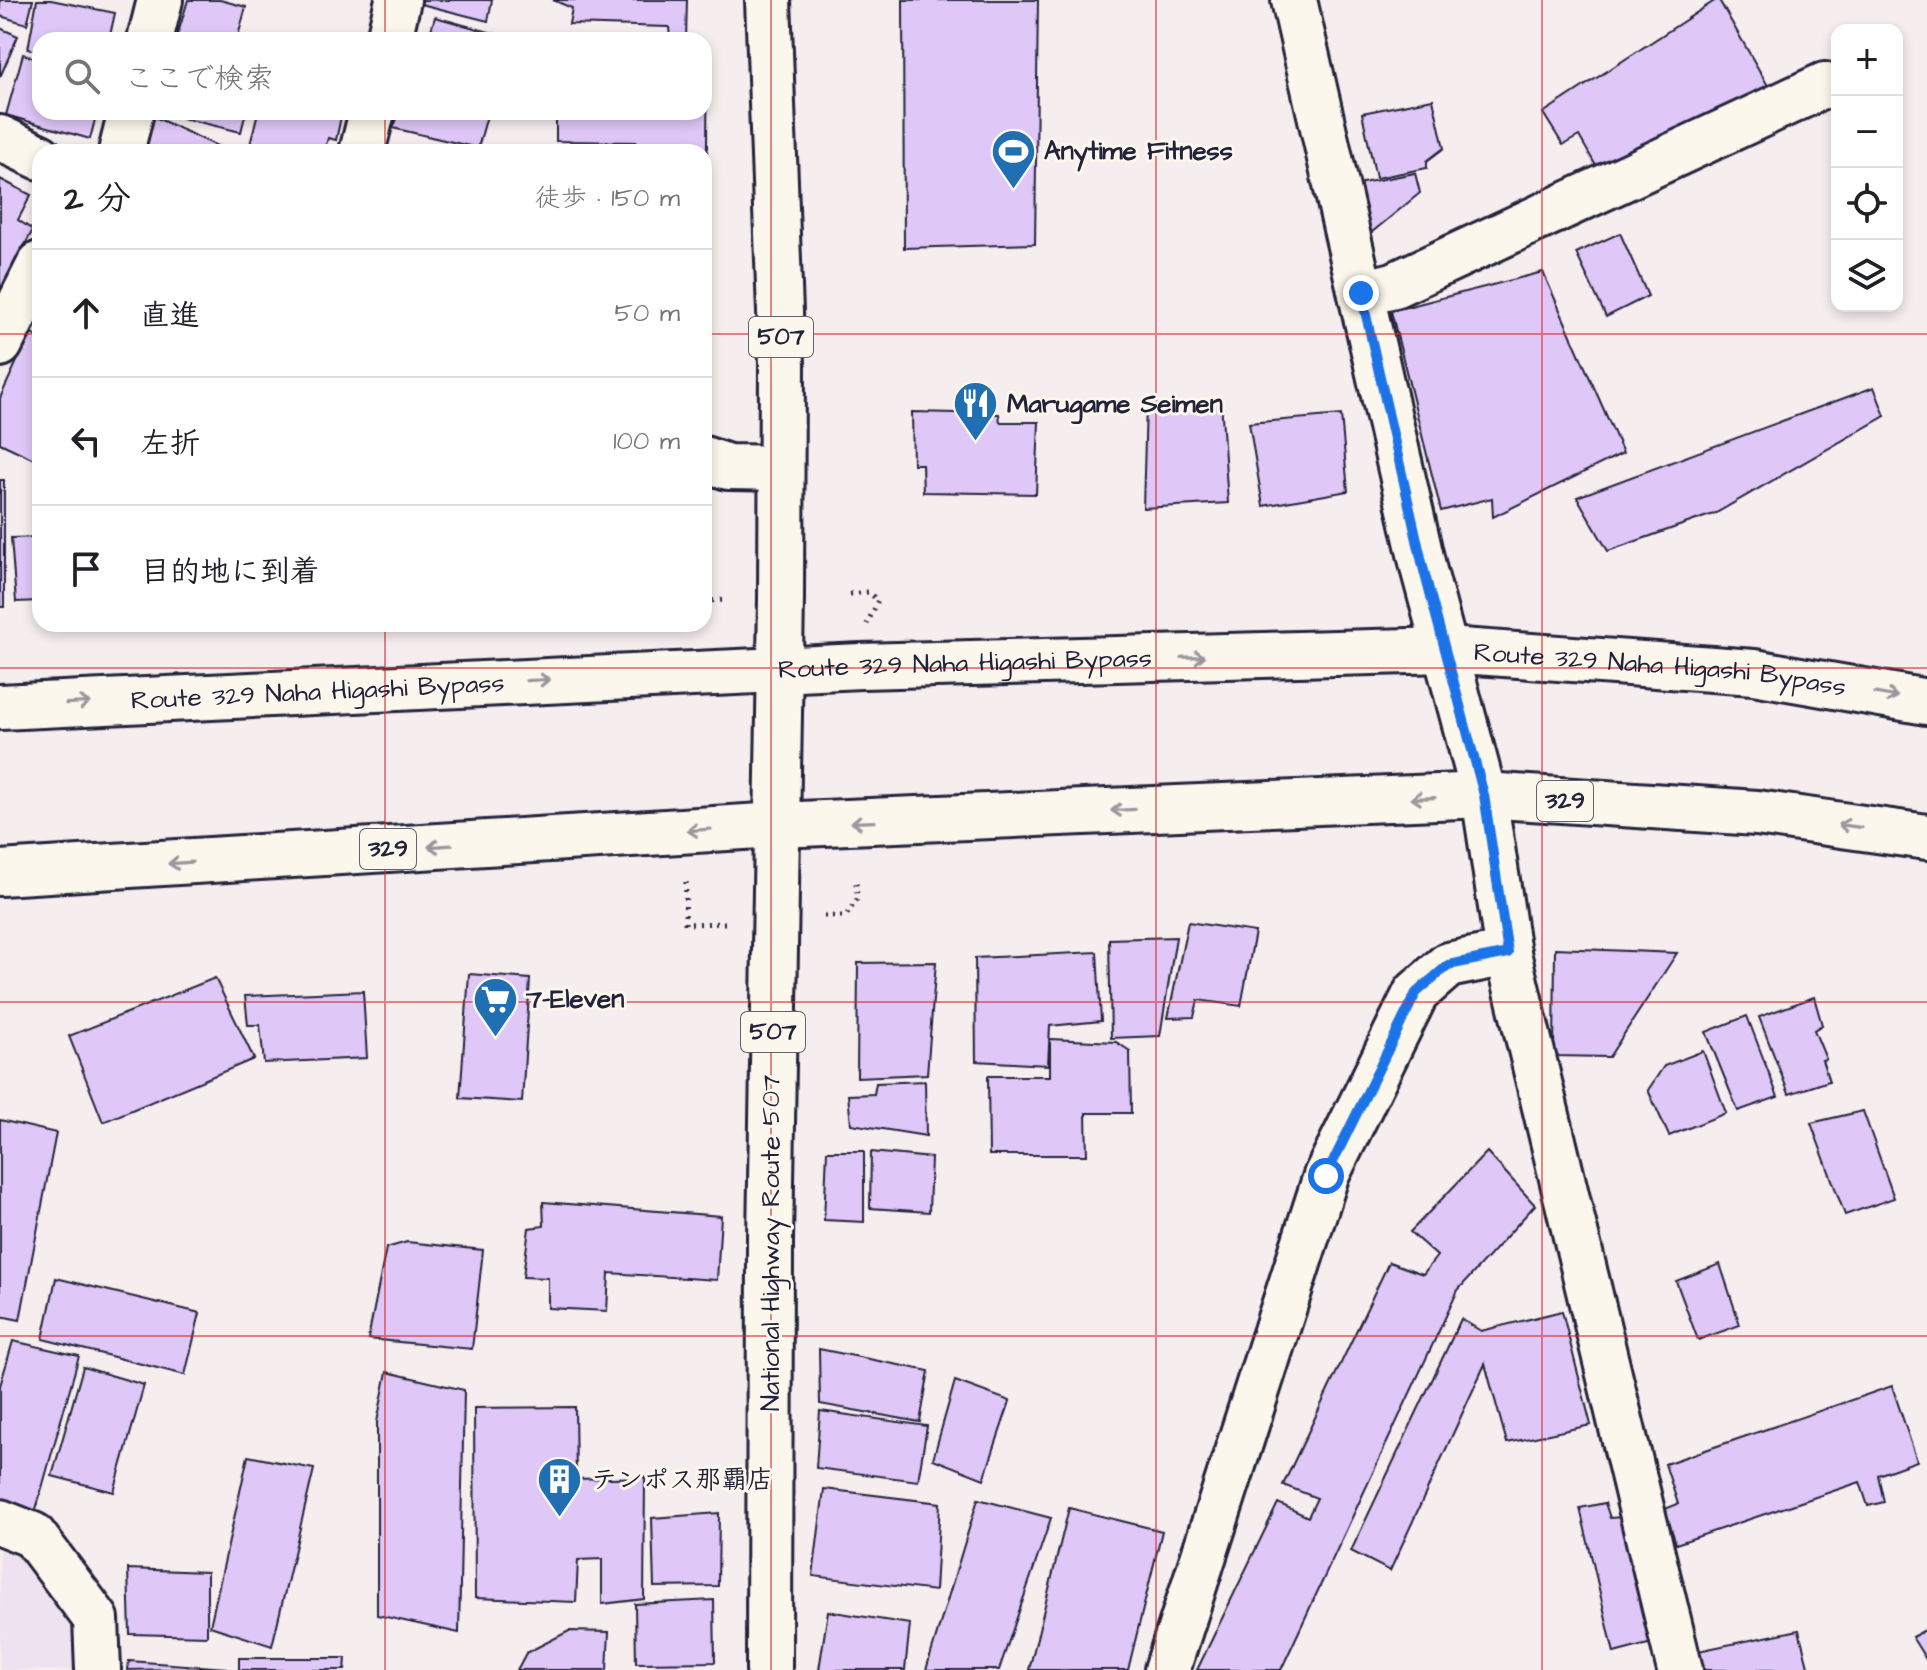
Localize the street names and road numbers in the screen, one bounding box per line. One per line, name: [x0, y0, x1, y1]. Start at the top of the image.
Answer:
road number: 507: [749, 317, 813, 357]
street label: Route 329 Naha Higashi Bypass: [1472, 634, 1849, 706]
street label: Route 329 Naha Higashi Bypass: [777, 640, 1152, 688]
street label: Route 329 Naha Higashi Bypass: [130, 665, 505, 719]
road number: 329: [1537, 781, 1593, 821]
road number: 329: [360, 829, 416, 869]
road number: 507: [741, 1012, 805, 1052]
street label: National Highway Route 507: [753, 1075, 791, 1411]

